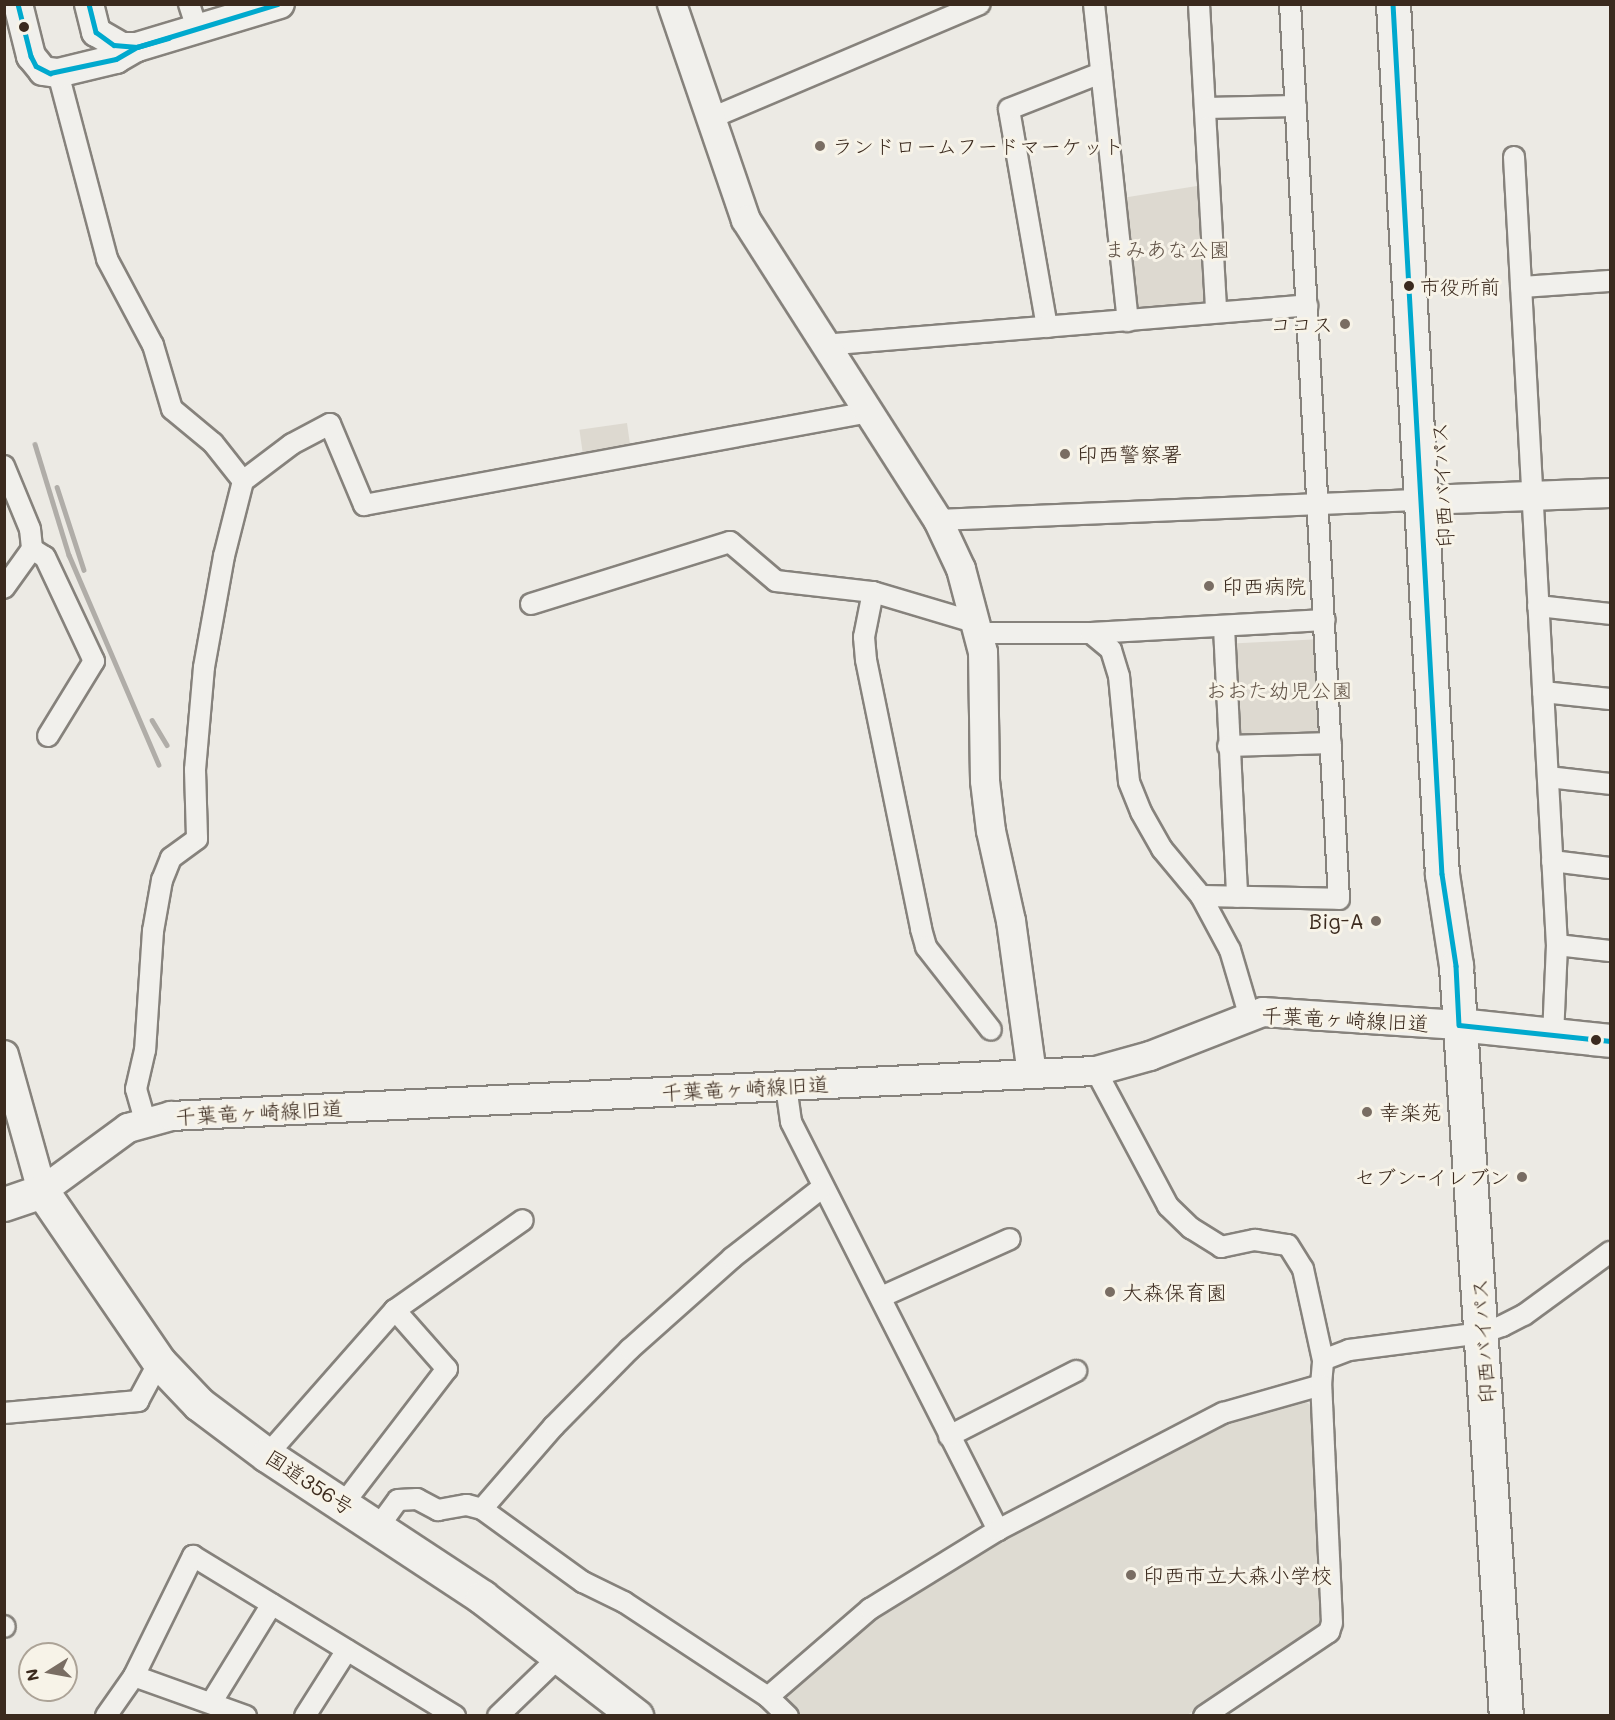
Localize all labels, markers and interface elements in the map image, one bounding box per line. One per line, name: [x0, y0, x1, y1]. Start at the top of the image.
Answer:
unlabelled marker: [18, 21, 30, 33]
place label: ランドロームフードマーケット: [832, 133, 1126, 159]
marker: ランドロームフードマーケット: [813, 139, 827, 153]
park label: まみあな公園: [1104, 236, 1230, 262]
place label: 市役所前: [1420, 274, 1500, 298]
marker: 市役所前: [1403, 280, 1415, 292]
place label: ココス: [1270, 311, 1333, 337]
marker: ココス: [1338, 317, 1352, 331]
street label: 印西バイパス: [1426, 421, 1458, 549]
place label: 印西警察署: [1077, 441, 1182, 467]
marker: 印西警察署: [1058, 447, 1072, 461]
place label: 印西病院: [1222, 573, 1306, 599]
marker: 印西病院: [1200, 577, 1218, 595]
park label: おおた幼児公園: [1206, 677, 1352, 703]
place label: Big-A: [1309, 908, 1364, 934]
marker: Big-A: [1369, 914, 1383, 928]
street label: 千葉竜ヶ崎線旧道: [1260, 1002, 1430, 1036]
unlabelled marker: [1590, 1034, 1602, 1046]
street label: 千葉竜ヶ崎線旧道: [660, 1071, 830, 1105]
street label: 千葉竜ヶ崎線旧道: [174, 1095, 344, 1129]
place label: 幸楽苑: [1379, 1099, 1442, 1125]
marker: 幸楽苑: [1360, 1105, 1374, 1119]
place label: セブン-イレブン: [1354, 1164, 1510, 1190]
marker: セブン-イレブン: [1515, 1170, 1529, 1184]
street label: 印西バイパス: [1466, 1277, 1500, 1405]
place label: 大森保育園: [1122, 1279, 1227, 1305]
marker: 大森保育園: [1103, 1285, 1117, 1299]
street label: 国道356号: [261, 1444, 359, 1520]
place label: 印西市立大森小学校: [1143, 1562, 1332, 1588]
marker: 印西市立大森小学校: [1124, 1568, 1138, 1582]
north arrow: [18, 1642, 78, 1702]
text: N: [20, 1667, 43, 1683]

